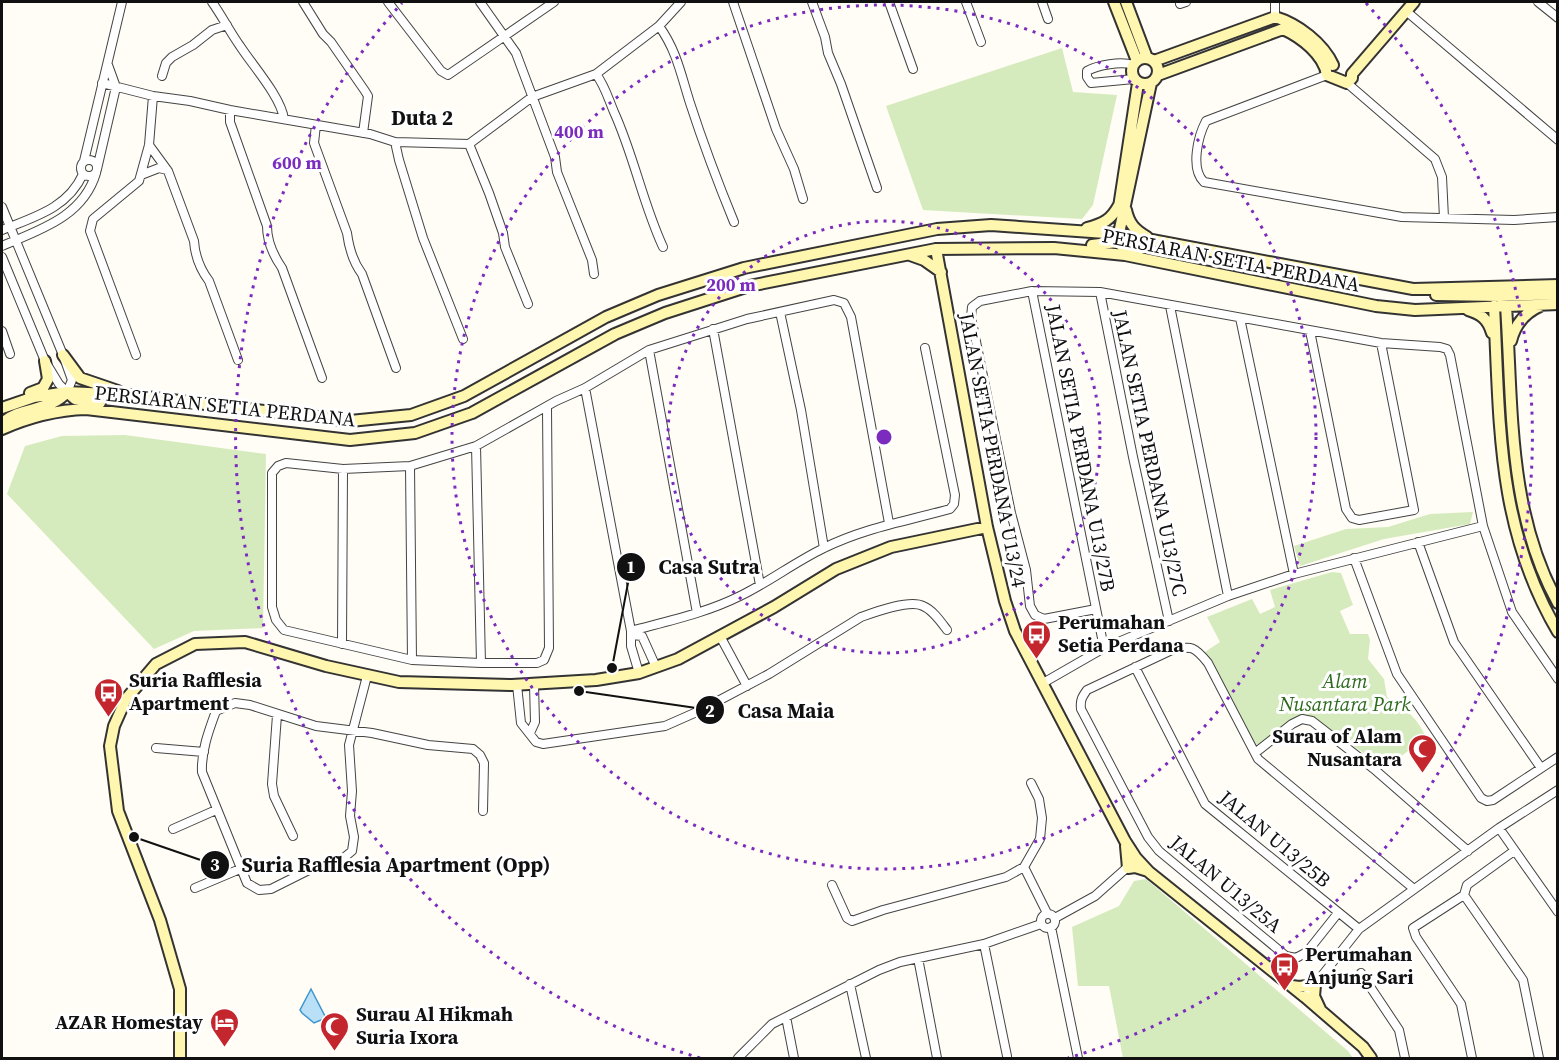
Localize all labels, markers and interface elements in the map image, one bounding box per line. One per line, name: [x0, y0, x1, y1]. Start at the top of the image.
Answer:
district label: Duta 2: [391, 103, 453, 132]
text: 400 m: [554, 119, 604, 144]
text: 600 m: [272, 150, 322, 175]
street label: PERSIARAN SETIA PERDANA: [1100, 221, 1363, 299]
text: 200 m: [706, 272, 756, 297]
street label: JALAN SETIA PERDANA U13/27B: [1039, 301, 1123, 594]
street label: JALAN SETIA PERDANA U13/27C: [1106, 306, 1194, 599]
street label: JALAN SETIA PERDANA U13/24: [952, 309, 1033, 590]
street label: PERSIARAN SETIA PERDANA: [93, 378, 358, 434]
centre of rings: [874, 427, 894, 447]
callout: Casa Sutra: [616, 547, 771, 586]
text: Casa Sutra: [658, 552, 760, 581]
text: 1: [626, 554, 636, 579]
place label: Perumahan Setia Perdana: [1058, 608, 1184, 659]
bus stop icon: Perumahan Setia Perdana: [1021, 618, 1053, 660]
place label: Suria Rafflesia Apartment: [129, 666, 262, 717]
park label: Alam Nusantara Park: [1278, 667, 1411, 718]
bus stop icon: Suria Rafflesia Apartment: [92, 676, 124, 718]
callout: Casa Maia: [695, 691, 846, 730]
text: Casa Maia: [738, 696, 835, 725]
text: 2: [705, 698, 715, 723]
place label: Surau of Alam Nusantara: [1272, 722, 1402, 773]
mosque icon: Surau of Alam Nusantara: [1407, 732, 1439, 774]
street label: JALAN U13/25B: [1212, 783, 1337, 894]
street label: JALAN U13/25A: [1163, 828, 1289, 940]
callout: Suria Rafflesia Apartment (Opp): [200, 845, 563, 884]
text: Suria Rafflesia Apartment (Opp): [242, 850, 550, 879]
text: 3: [210, 852, 220, 877]
place label: Perumahan Anjung Sari: [1305, 940, 1414, 991]
bus stop icon: Perumahan Anjung Sari: [1268, 950, 1300, 992]
place label: Surau Al Hikmah Suria Ixora: [356, 1000, 513, 1051]
hotel icon: AZAR Homestay: [208, 1006, 240, 1048]
place label: AZAR Homestay: [55, 1008, 203, 1036]
mosque icon: Surau Al Hikmah Suria Ixora: [319, 1010, 351, 1052]

